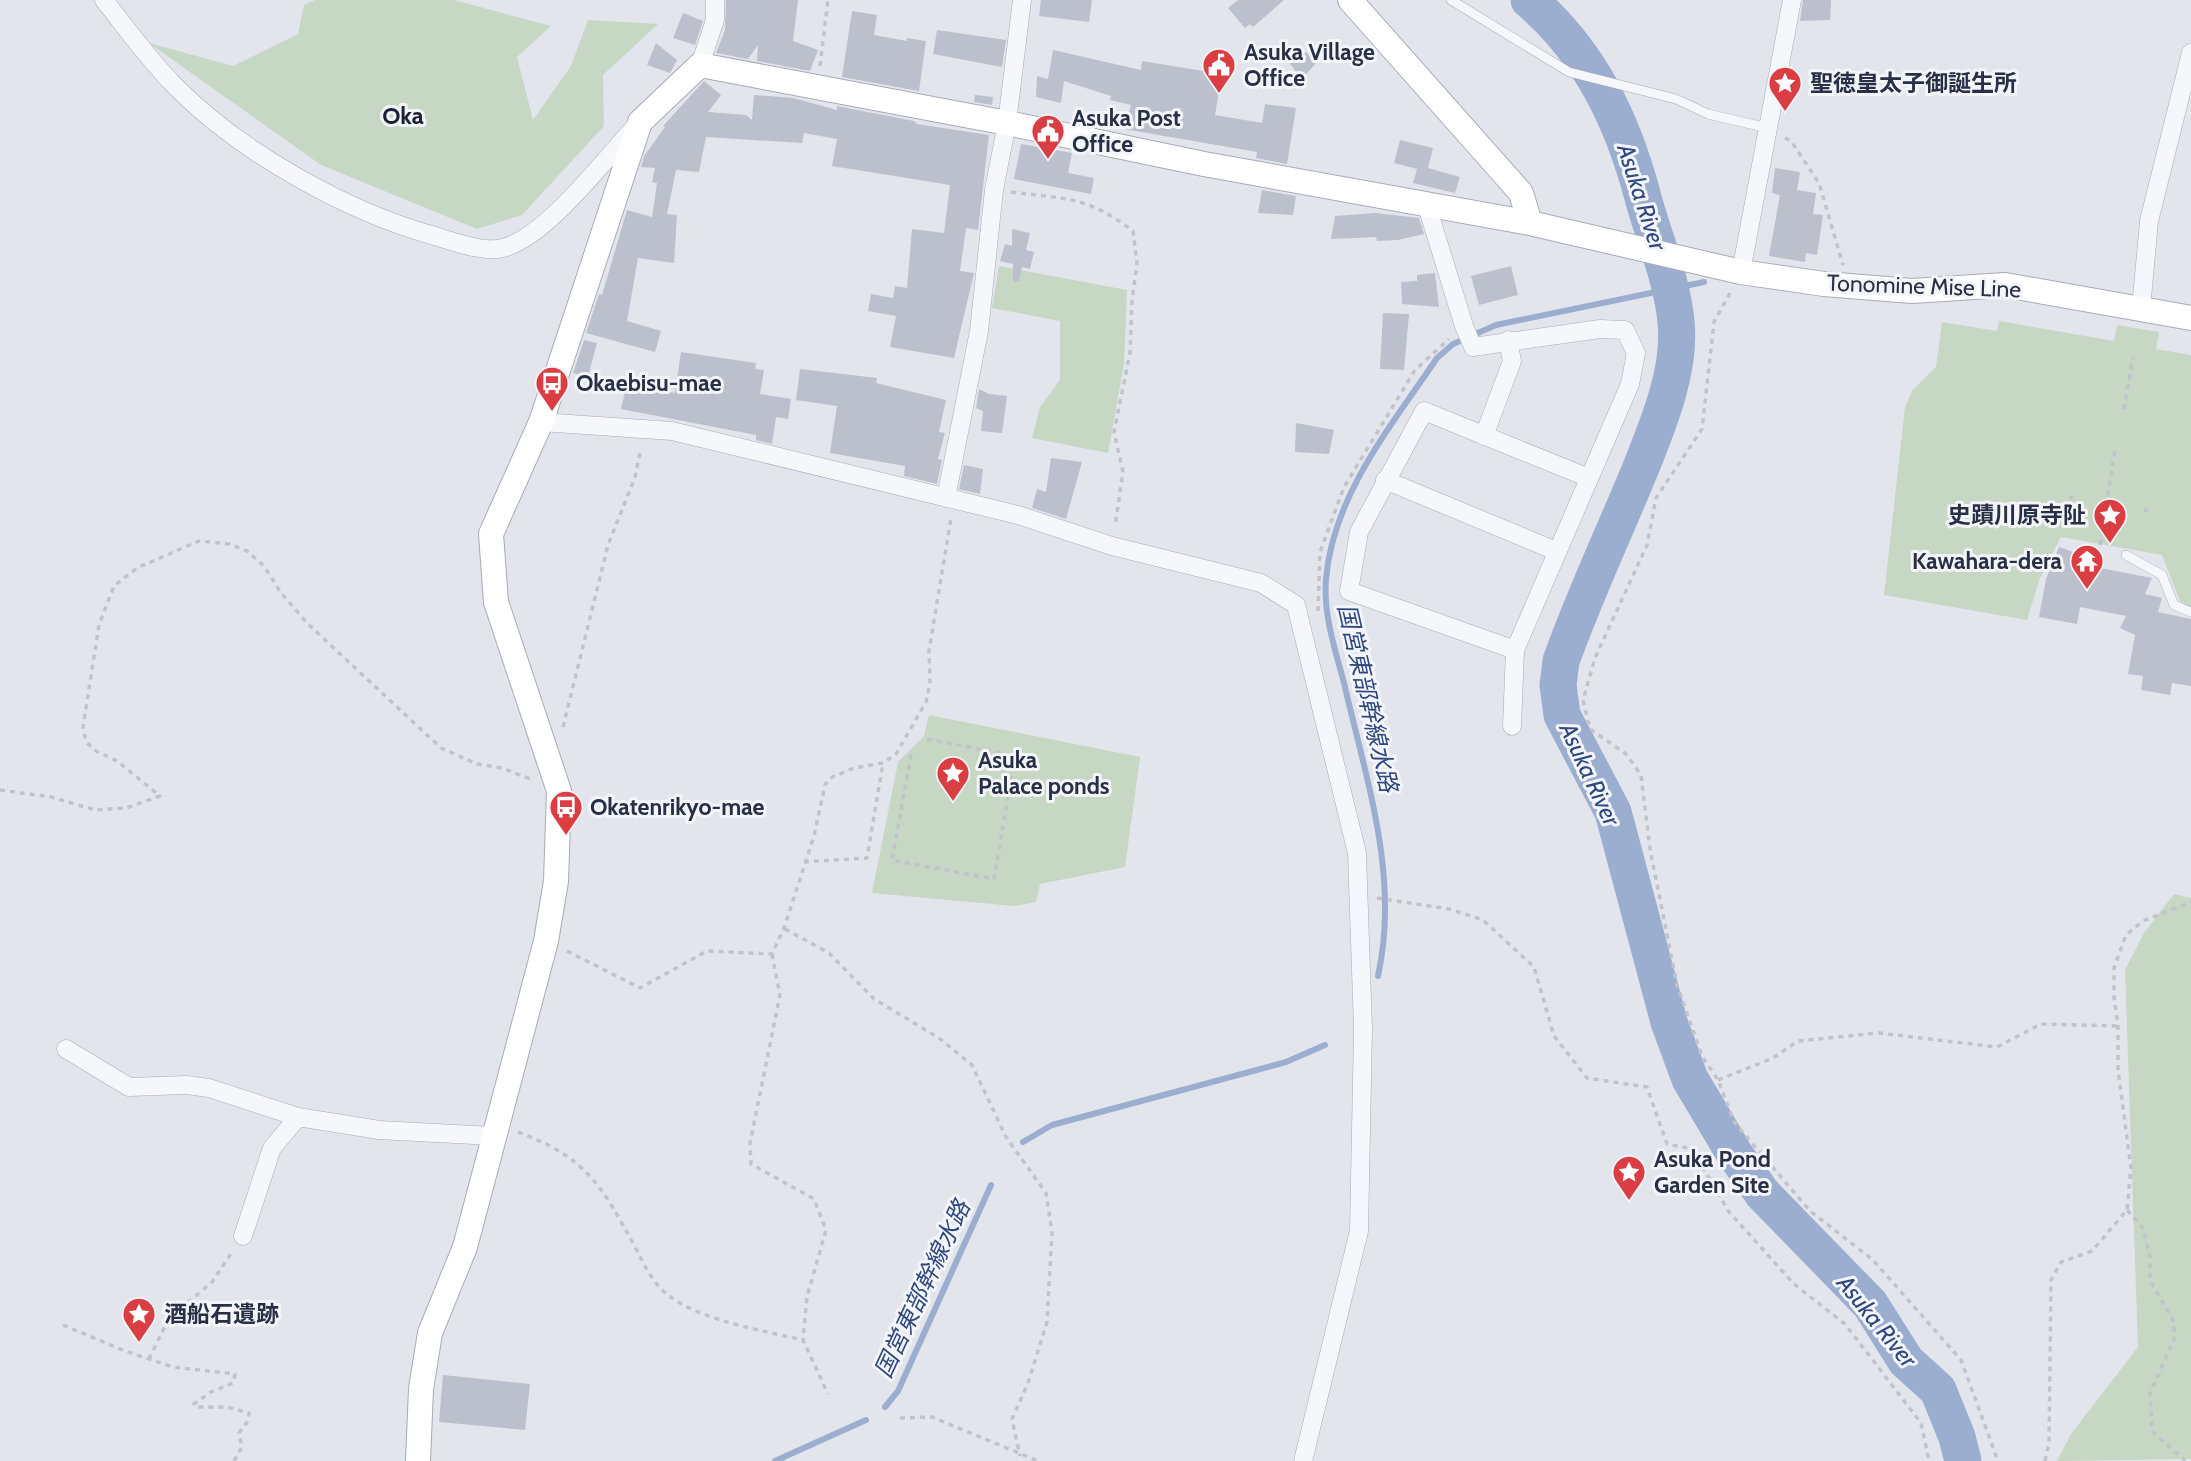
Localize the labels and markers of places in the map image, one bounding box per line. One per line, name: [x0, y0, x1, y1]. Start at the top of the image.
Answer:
place label: Asuka Village Office: [1244, 38, 1375, 92]
public building icon: Asuka Village Office: [1200, 46, 1238, 95]
place icon: 聖徳皇太子御誕生所: [1766, 64, 1804, 113]
place label: 聖徳皇太子御誕生所: [1810, 69, 2017, 97]
place label: Asuka Post Office: [1072, 104, 1181, 158]
public building icon: Asuka Post Office: [1029, 112, 1067, 161]
bus stop icon: Okaebisu-mae: [533, 364, 571, 413]
place label: Okaebisu-mae: [576, 369, 722, 397]
place icon: 史蹟川原寺阯: [2091, 496, 2129, 545]
place label: 史蹟川原寺阯: [1948, 501, 2086, 529]
temple icon: Kawahara-dera: [2068, 542, 2106, 591]
place label: Kawahara-dera: [1912, 547, 2063, 575]
place label: Asuka Palace ponds: [978, 746, 1110, 800]
place icon: Asuka Palace ponds: [934, 754, 972, 803]
bus stop icon: Okatenrikyo-mae: [547, 788, 585, 837]
place label: Okatenrikyo-mae: [590, 793, 765, 821]
place label: Asuka Pond Garden Site: [1654, 1145, 1771, 1199]
place icon: Asuka Pond Garden Site: [1610, 1153, 1648, 1202]
place icon: 酒船石遺跡: [120, 1295, 158, 1344]
place label: 酒船石遺跡: [164, 1300, 279, 1328]

